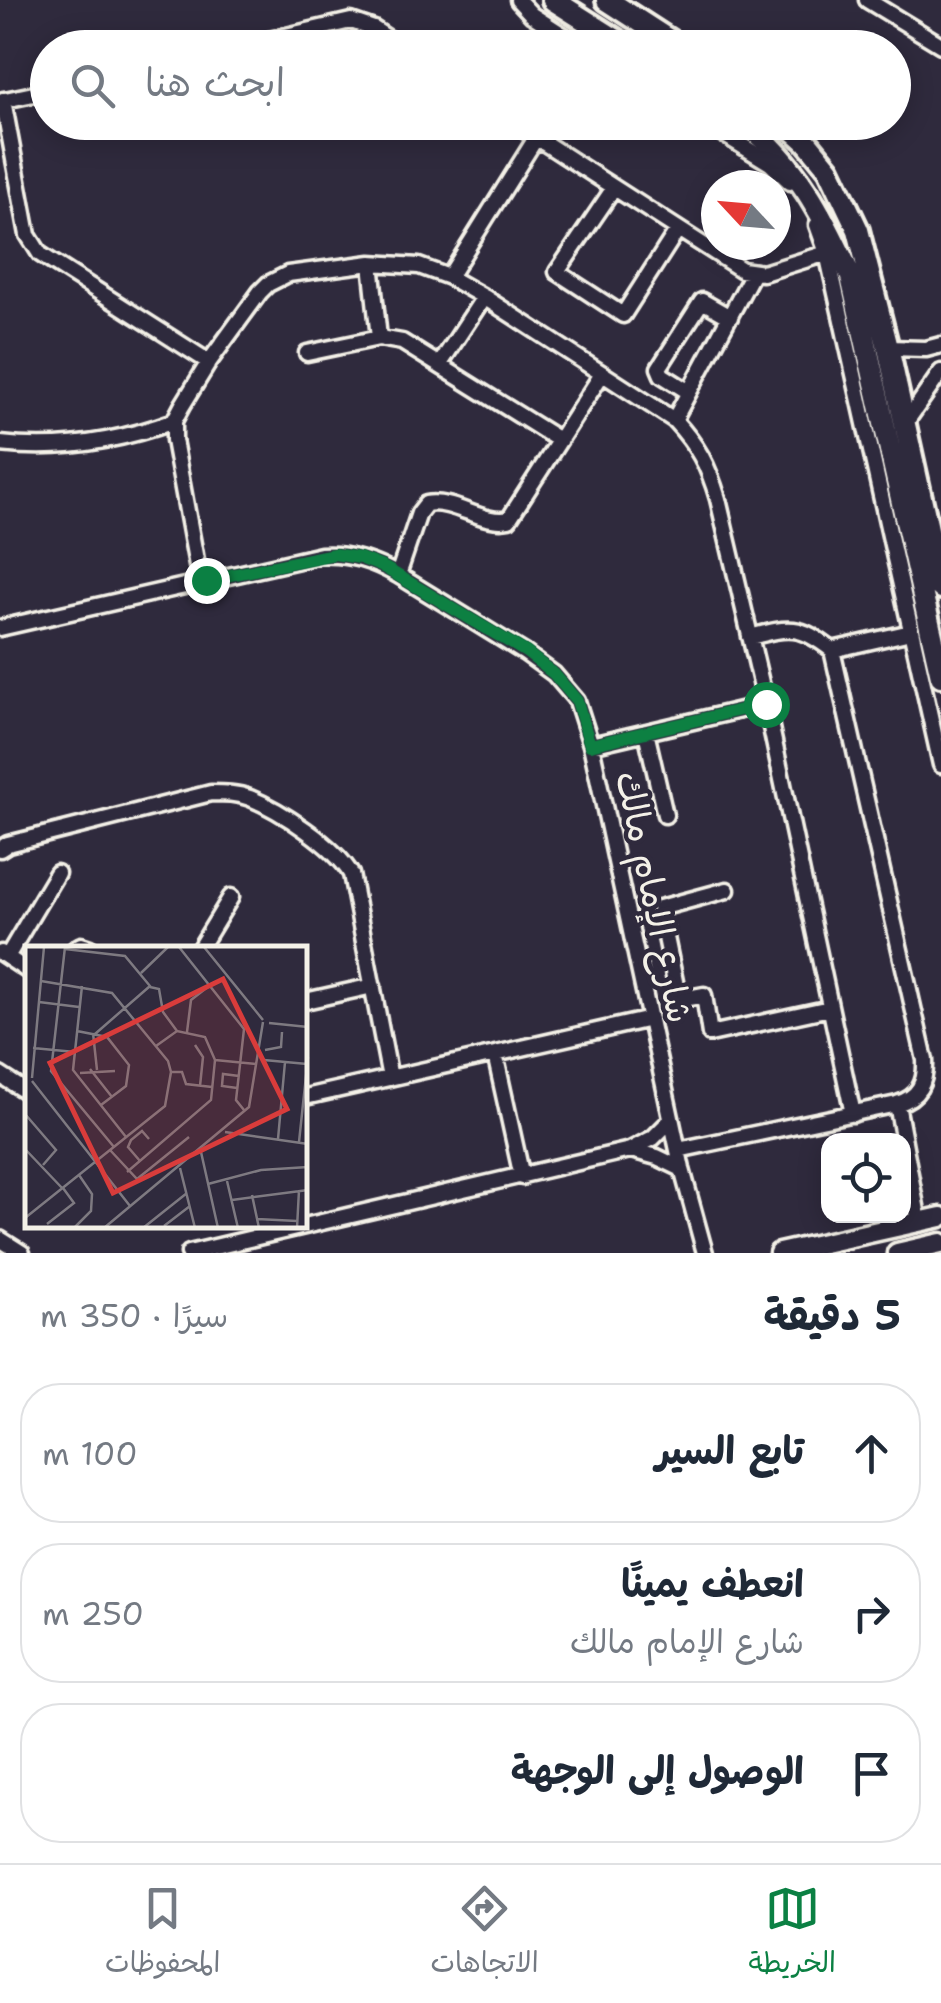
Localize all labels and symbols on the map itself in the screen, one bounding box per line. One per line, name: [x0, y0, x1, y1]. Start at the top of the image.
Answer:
north arrow: [701, 170, 791, 260]
route end: [184, 558, 230, 604]
route start: [744, 682, 790, 728]
street label: شارع الإمام مالك: [601, 767, 704, 1028]
inset map: [25, 946, 308, 1228]

